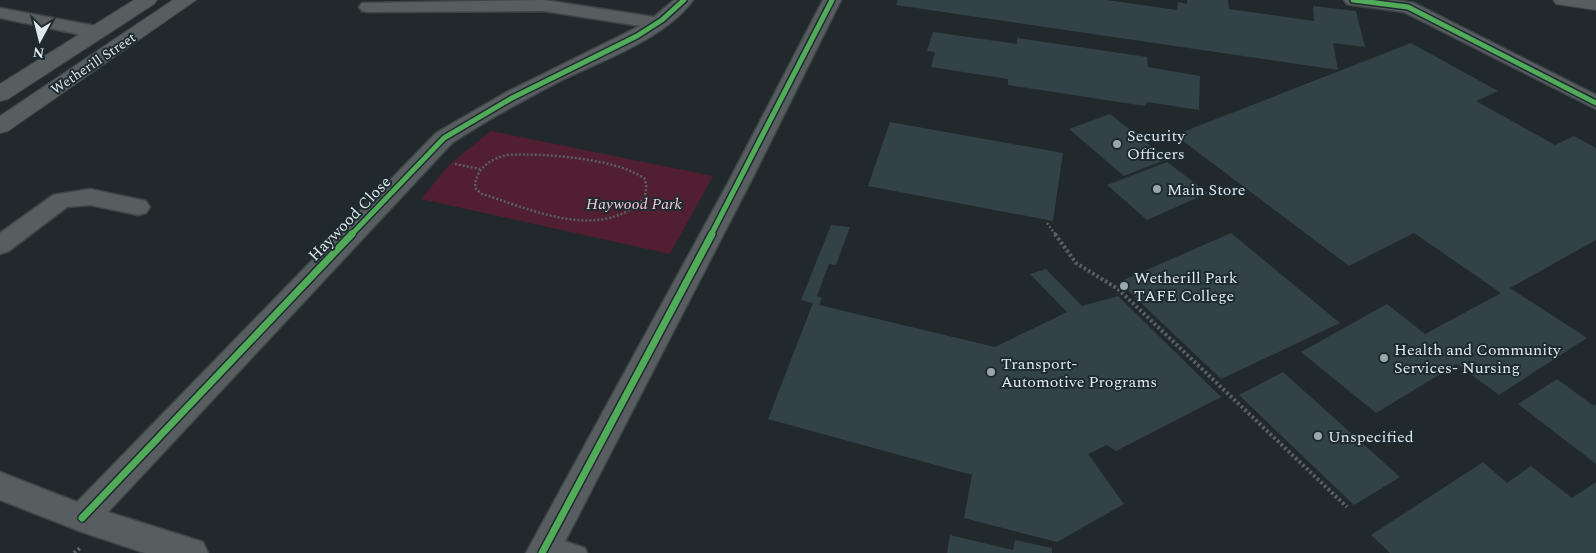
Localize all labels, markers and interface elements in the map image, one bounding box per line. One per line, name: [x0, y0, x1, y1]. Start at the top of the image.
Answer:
north arrow: [15, 15, 65, 65]
street label: Wetherill Street: [47, 27, 140, 100]
text: N: [32, 41, 45, 64]
place label: Security Officers: [1127, 124, 1186, 166]
marker: Security Officers: [1111, 138, 1123, 150]
street label: Haywood Close: [303, 171, 397, 267]
place label: Main Store: [1167, 178, 1246, 202]
marker: Main Store: [1151, 183, 1163, 195]
park label: Haywood Park: [586, 192, 683, 216]
place label: Wetherill Park TAFE College: [1134, 266, 1238, 308]
marker: Wetherill Park TAFE College: [1118, 280, 1130, 292]
place label: Health and Community Services- Nursing: [1394, 338, 1562, 380]
place label: Transport- Automotive Programs: [1001, 352, 1157, 394]
marker: Health and Community Services- Nursing: [1378, 352, 1390, 364]
marker: Transport- Automotive Programs: [985, 366, 997, 378]
place label: Unspecified: [1328, 425, 1414, 449]
marker: Unspecified: [1312, 430, 1324, 442]

